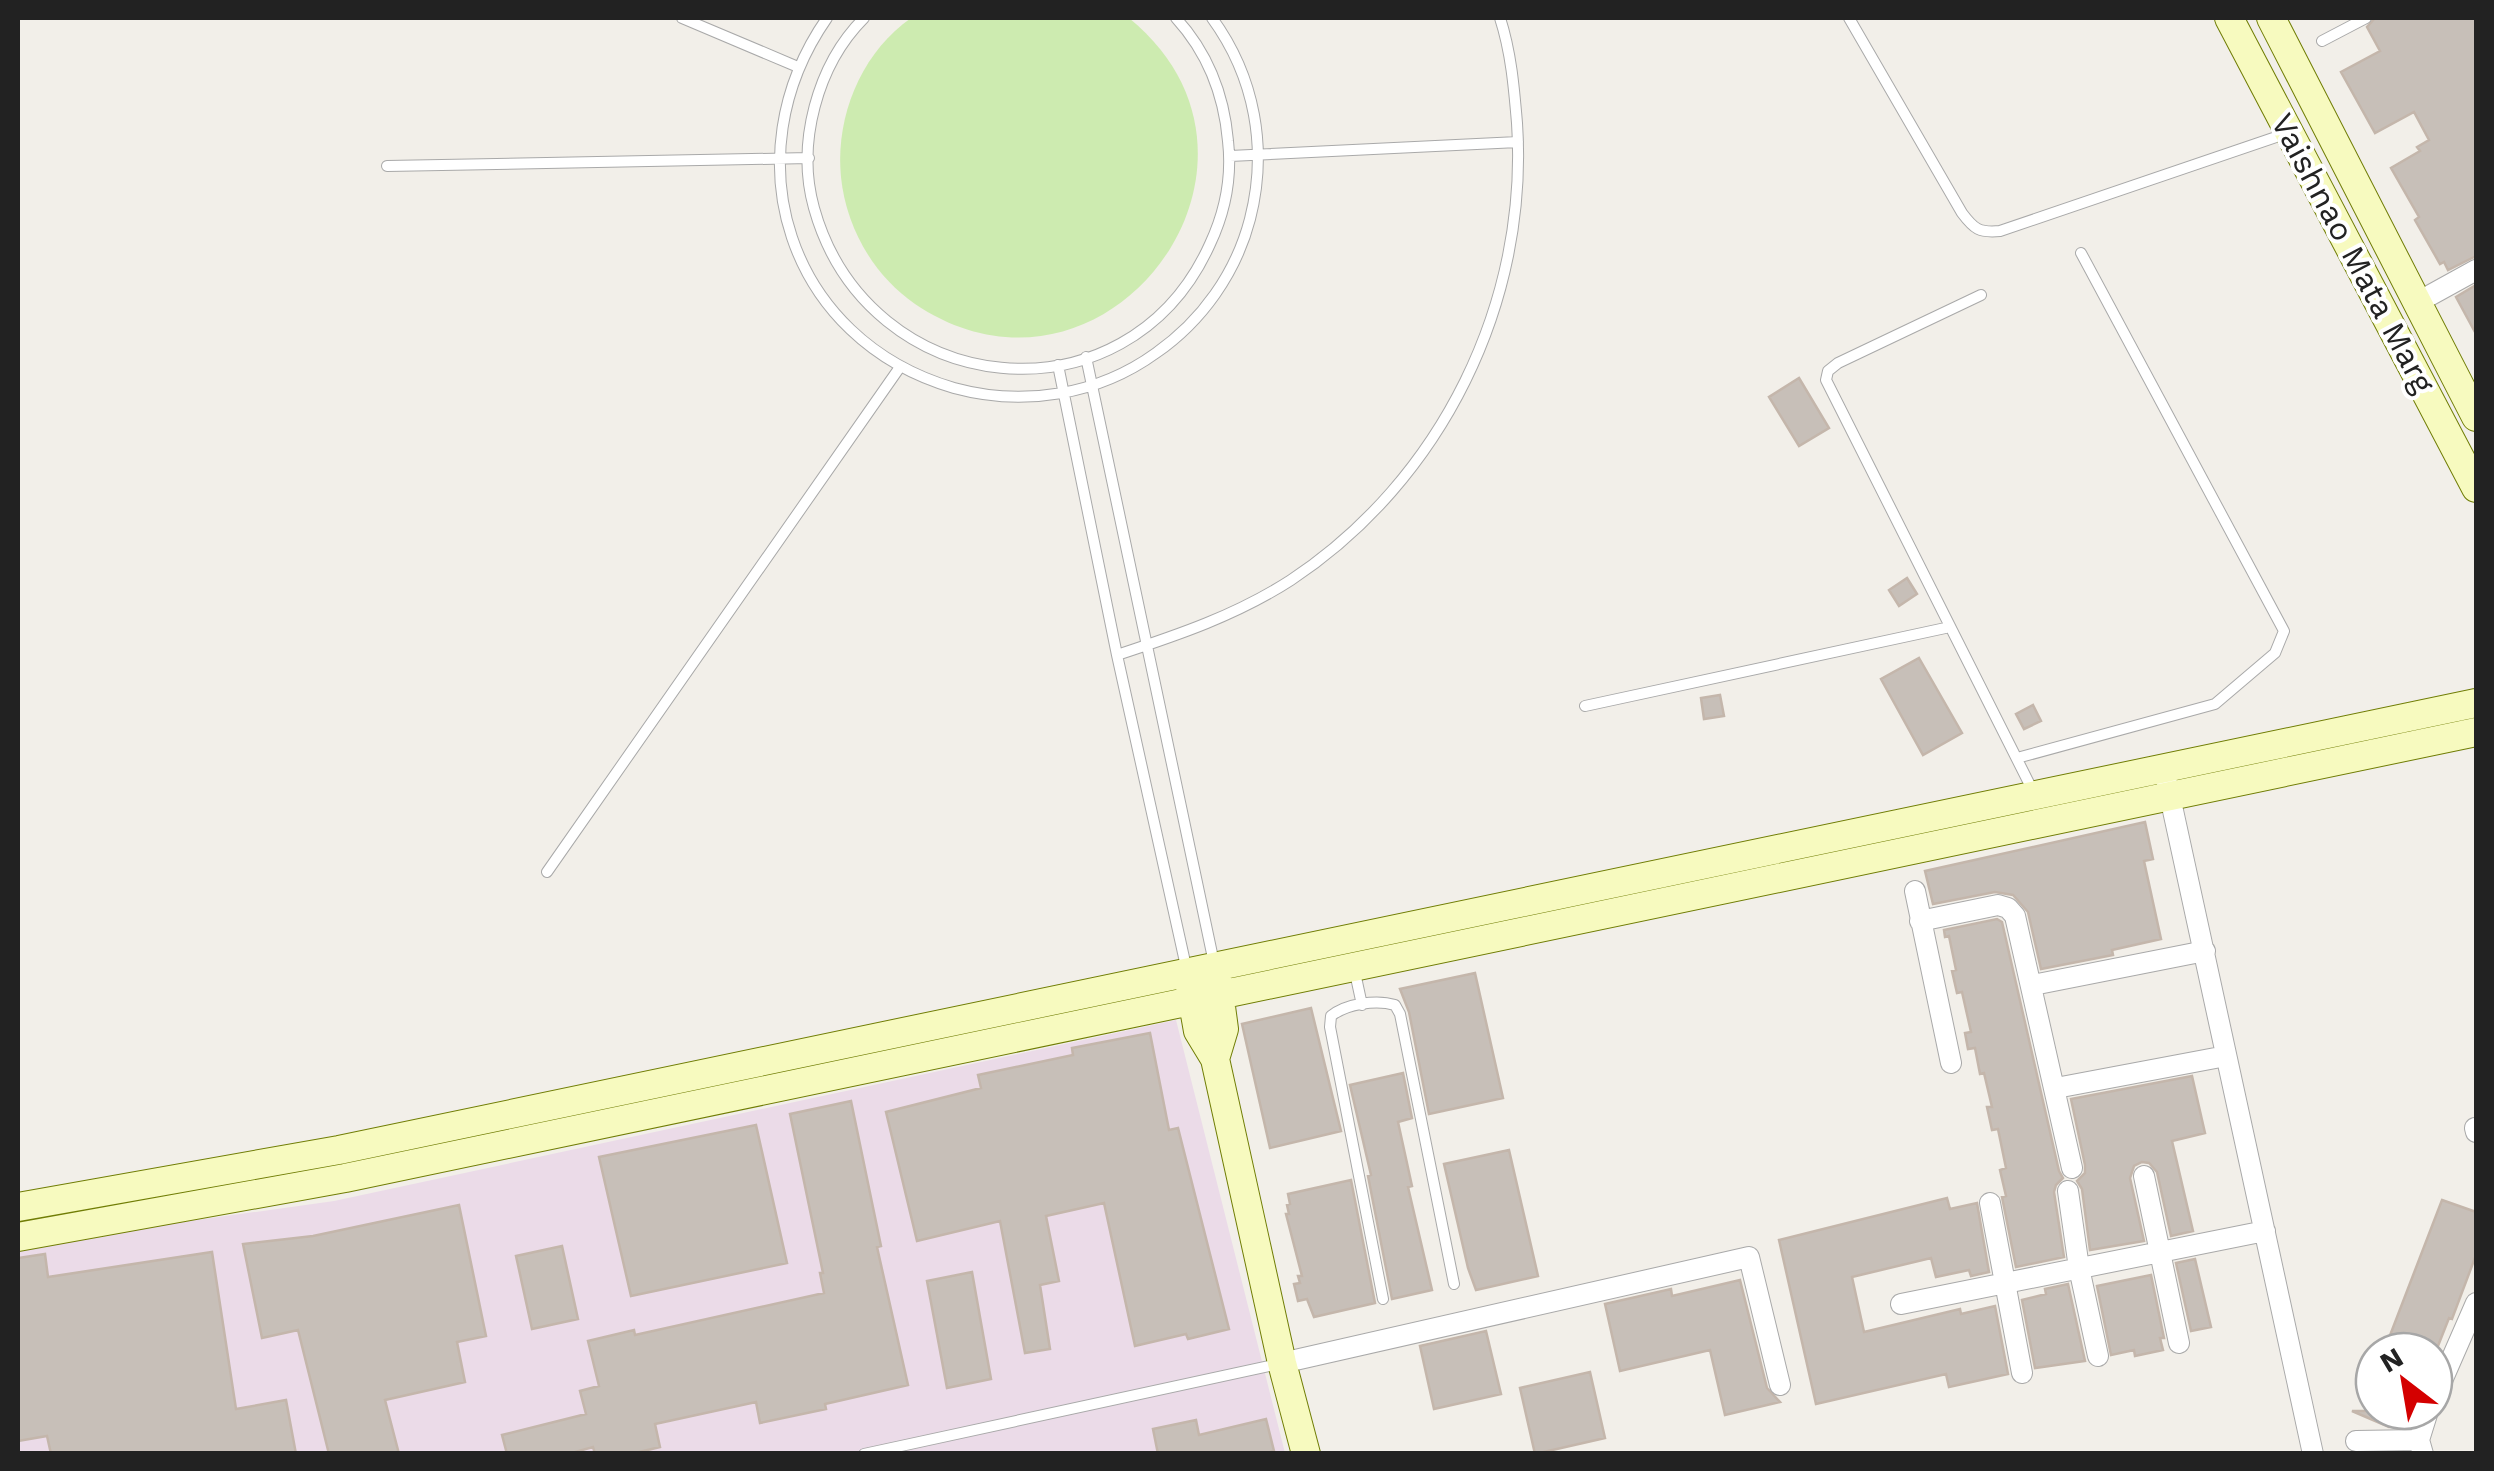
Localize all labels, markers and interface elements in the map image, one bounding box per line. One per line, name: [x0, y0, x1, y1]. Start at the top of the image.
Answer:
street label: Vaishnao Mata Marg: [2263, 107, 2443, 400]
north arrow: [2354, 1331, 2454, 1431]
text: N: [2374, 1341, 2409, 1379]

